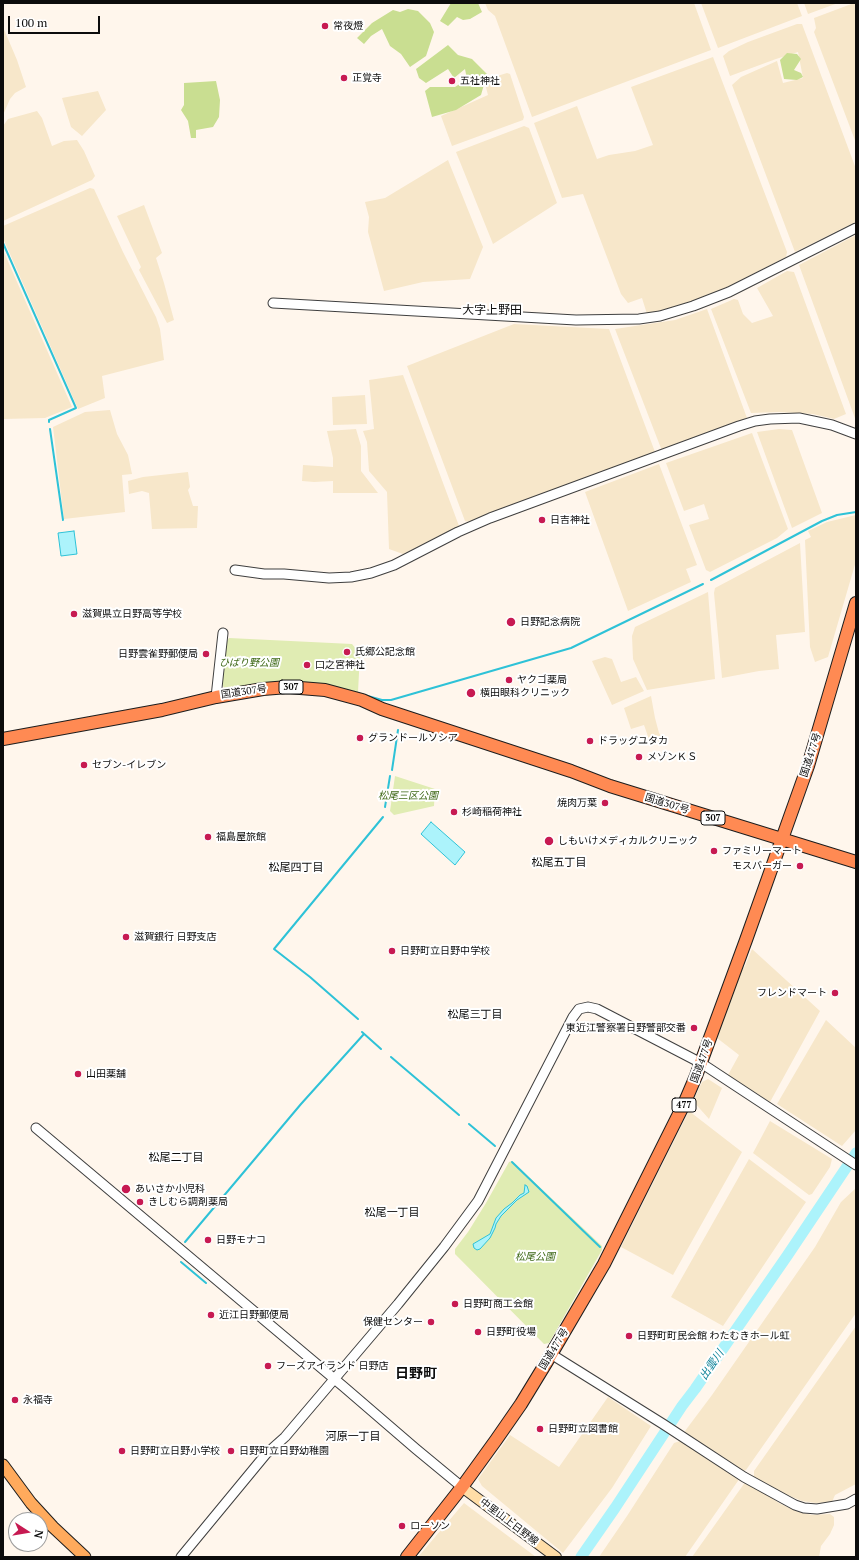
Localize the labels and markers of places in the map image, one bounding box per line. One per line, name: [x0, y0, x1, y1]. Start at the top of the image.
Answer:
place label: 常夜燈: [333, 20, 363, 32]
marker: 常夜燈: [320, 21, 330, 31]
place label: 正覚寺: [352, 72, 382, 84]
marker: 正覚寺: [339, 73, 349, 83]
place label: 五社神社: [460, 75, 500, 87]
marker: 五社神社: [447, 76, 457, 86]
place label: 日吉神社: [550, 514, 590, 526]
marker: 日吉神社: [537, 515, 547, 525]
place label: 滋賀県立日野高等学校: [82, 608, 182, 620]
marker: 滋賀県立日野高等学校: [69, 609, 79, 619]
marker: 日野記念病院: [505, 616, 517, 628]
place label: 日野記念病院: [520, 616, 580, 628]
place label: 氏郷公記念館: [355, 646, 415, 658]
marker: 氏郷公記念館: [342, 647, 352, 657]
place label: 日野雲雀野郵便局: [118, 648, 198, 660]
marker: 日野雲雀野郵便局: [201, 649, 211, 659]
place label: 口之宮神社: [315, 659, 365, 671]
marker: 口之宮神社: [302, 660, 312, 670]
place label: ヤクゴ薬局: [517, 674, 567, 686]
marker: ヤクゴ薬局: [504, 675, 514, 685]
marker: 横田眼科クリニック: [465, 687, 477, 699]
place label: 横田眼科クリニック: [480, 687, 570, 699]
place label: グランドールソシア: [368, 732, 458, 744]
marker: グランドールソシア: [355, 733, 365, 743]
place label: ドラッグユタカ: [598, 735, 668, 747]
marker: ドラッグユタカ: [585, 736, 595, 746]
place label: メゾンＫＳ: [647, 751, 697, 763]
marker: メゾンＫＳ: [634, 752, 644, 762]
place label: セブン-イレブン: [92, 759, 166, 771]
marker: セブン-イレブン: [79, 760, 89, 770]
place label: 焼肉万葉: [557, 797, 597, 809]
marker: 焼肉万葉: [600, 798, 610, 808]
place label: 杉崎稲荷神社: [462, 806, 522, 818]
marker: 杉崎稲荷神社: [449, 807, 459, 817]
place label: 福島屋旅館: [216, 831, 266, 843]
marker: 福島屋旅館: [203, 832, 213, 842]
marker: しもいけメディカルクリニック: [543, 835, 555, 847]
place label: しもいけメディカルクリニック: [558, 835, 698, 847]
place label: ファミリーマート: [722, 845, 802, 857]
marker: ファミリーマート: [709, 846, 719, 856]
place label: モスバーガー: [732, 860, 792, 872]
marker: モスバーガー: [795, 861, 805, 871]
place label: 滋賀銀行 日野支店: [134, 931, 216, 943]
marker: 滋賀銀行 日野支店: [121, 932, 131, 942]
place label: 日野町立日野中学校: [400, 945, 490, 957]
marker: 日野町立日野中学校: [387, 946, 397, 956]
place label: フレンドマート: [757, 987, 827, 999]
marker: フレンドマート: [830, 988, 840, 998]
place label: 東近江警察署日野警部交番: [566, 1022, 686, 1034]
marker: 東近江警察署日野警部交番: [689, 1023, 699, 1033]
place label: 山田薬舗: [86, 1068, 126, 1080]
marker: 山田薬舗: [73, 1069, 83, 1079]
marker: あいさか小児科: [120, 1183, 132, 1195]
place label: あいさか小児科: [135, 1183, 205, 1195]
place label: きしむら調剤薬局: [148, 1196, 228, 1208]
marker: きしむら調剤薬局: [135, 1197, 145, 1207]
place label: 日野モナコ: [216, 1234, 266, 1246]
marker: 日野モナコ: [203, 1235, 213, 1245]
place label: 日野町商工会館: [463, 1298, 533, 1310]
marker: 日野町商工会館: [450, 1299, 460, 1309]
place label: 近江日野郵便局: [219, 1309, 289, 1321]
marker: 近江日野郵便局: [206, 1310, 216, 1320]
place label: 保健センター: [363, 1316, 423, 1328]
marker: 保健センター: [426, 1317, 436, 1327]
place label: 日野町役場: [486, 1326, 536, 1338]
marker: 日野町役場: [473, 1327, 483, 1337]
place label: 日野町町民会館 わたむきホール虹: [637, 1330, 789, 1342]
marker: 日野町町民会館 わたむきホール虹: [624, 1331, 634, 1341]
place label: フーズアイランド 日野店: [276, 1360, 388, 1372]
marker: フーズアイランド 日野店: [263, 1361, 273, 1371]
place label: 永福寺: [23, 1394, 53, 1406]
marker: 永福寺: [10, 1395, 20, 1405]
place label: 日野町立図書館: [548, 1423, 618, 1435]
marker: 日野町立図書館: [535, 1424, 545, 1434]
place label: 日野町立日野小学校: [130, 1445, 220, 1457]
place label: 日野町立日野幼稚園: [239, 1445, 329, 1457]
marker: 日野町立日野小学校: [117, 1446, 127, 1456]
marker: 日野町立日野幼稚園: [226, 1446, 236, 1456]
place label: ローソン: [410, 1520, 450, 1532]
marker: ローソン: [397, 1521, 407, 1531]

